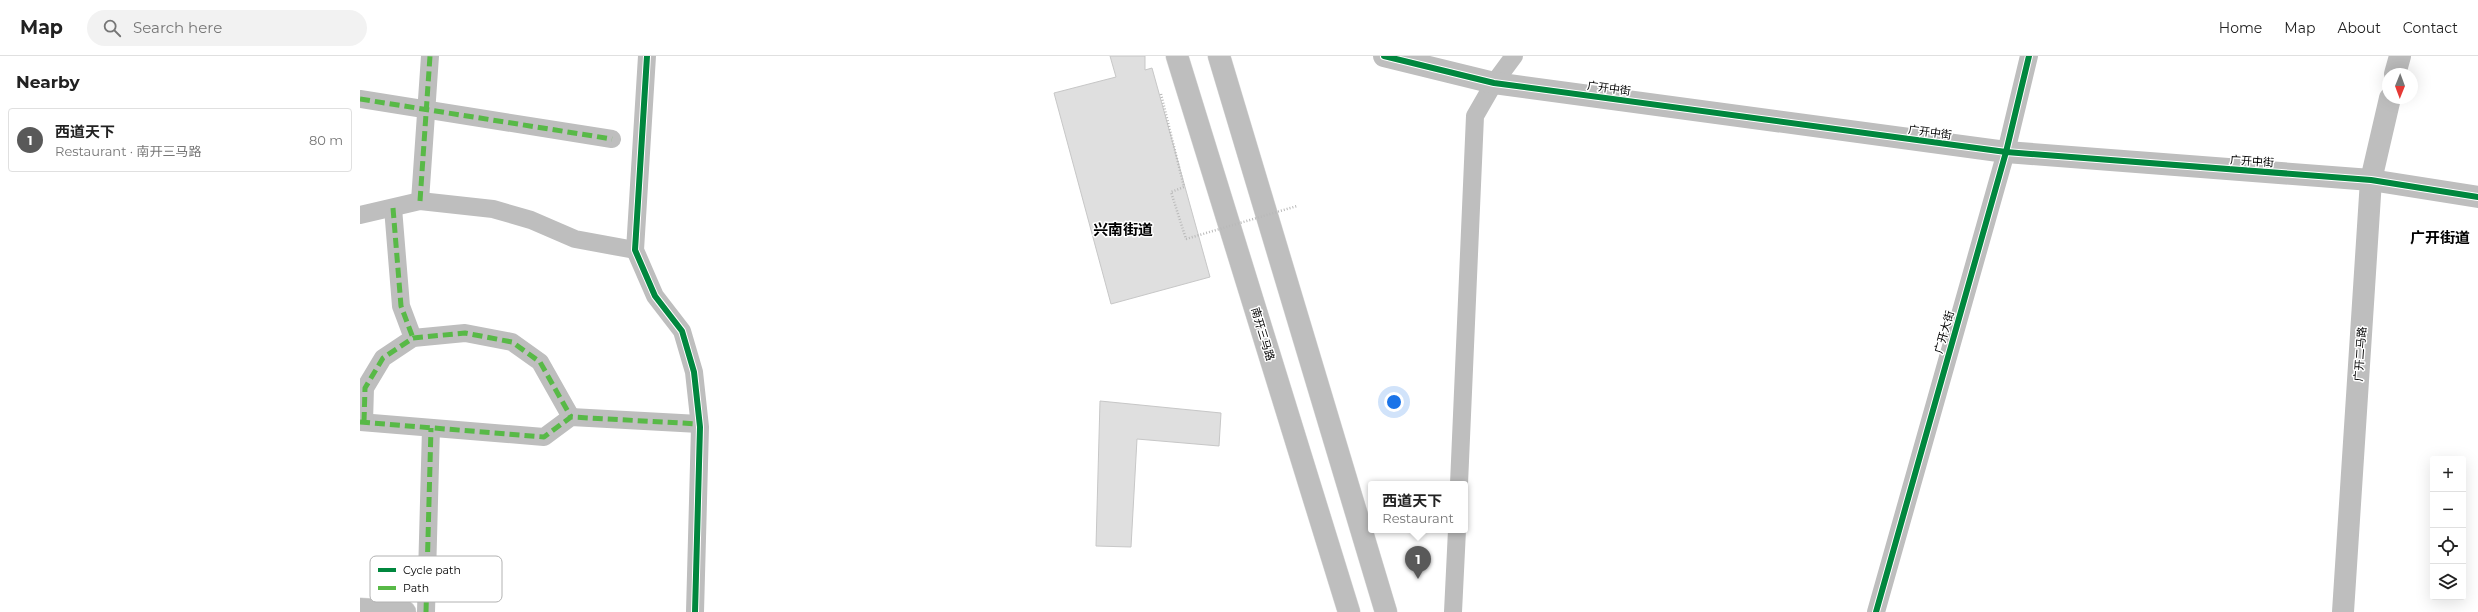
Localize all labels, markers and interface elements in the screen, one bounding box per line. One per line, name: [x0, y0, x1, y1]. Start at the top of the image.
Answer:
search box: [87, 10, 367, 46]
text: Map: [20, 16, 63, 39]
icon: search: [101, 17, 123, 39]
text: Search here: [133, 18, 222, 37]
text: Home: [2219, 19, 2262, 37]
text: Map: [2284, 19, 2315, 37]
text: About: [2337, 19, 2381, 37]
text: Contact: [2403, 19, 2458, 37]
north arrow: [2382, 68, 2418, 104]
text: Nearby: [16, 72, 80, 92]
street label: 广开中街: [1586, 78, 1632, 98]
text: 西道天下: [55, 122, 115, 141]
street label: 广开中街: [1907, 122, 1953, 142]
text: 1: [27, 132, 33, 148]
text: 80 m: [309, 132, 343, 148]
text: Restaurant · 南开三马路: [55, 143, 202, 159]
street label: 广开中街: [2230, 152, 2274, 170]
district label: 兴南街道: [1093, 220, 1153, 239]
district label: 广开街道: [2410, 228, 2470, 247]
street label: 南开三马路: [1248, 306, 1278, 362]
street label: 广开大街: [1931, 309, 1957, 355]
street label: 广开二马路: [2351, 326, 2369, 382]
your location: [1384, 392, 1404, 412]
map controls: [2430, 456, 2466, 600]
button: +: [2430, 456, 2466, 492]
popup: [1368, 481, 1468, 533]
text: 西道天下: [1382, 491, 1442, 510]
button: −: [2430, 492, 2466, 528]
text: Restaurant: [1382, 510, 1454, 526]
button: locate: [2430, 528, 2466, 564]
pin: 1: [1405, 546, 1431, 579]
legend: [370, 556, 502, 602]
text: Cycle path: [403, 563, 461, 577]
button: layers: [2430, 564, 2466, 600]
text: Path: [403, 581, 429, 595]

